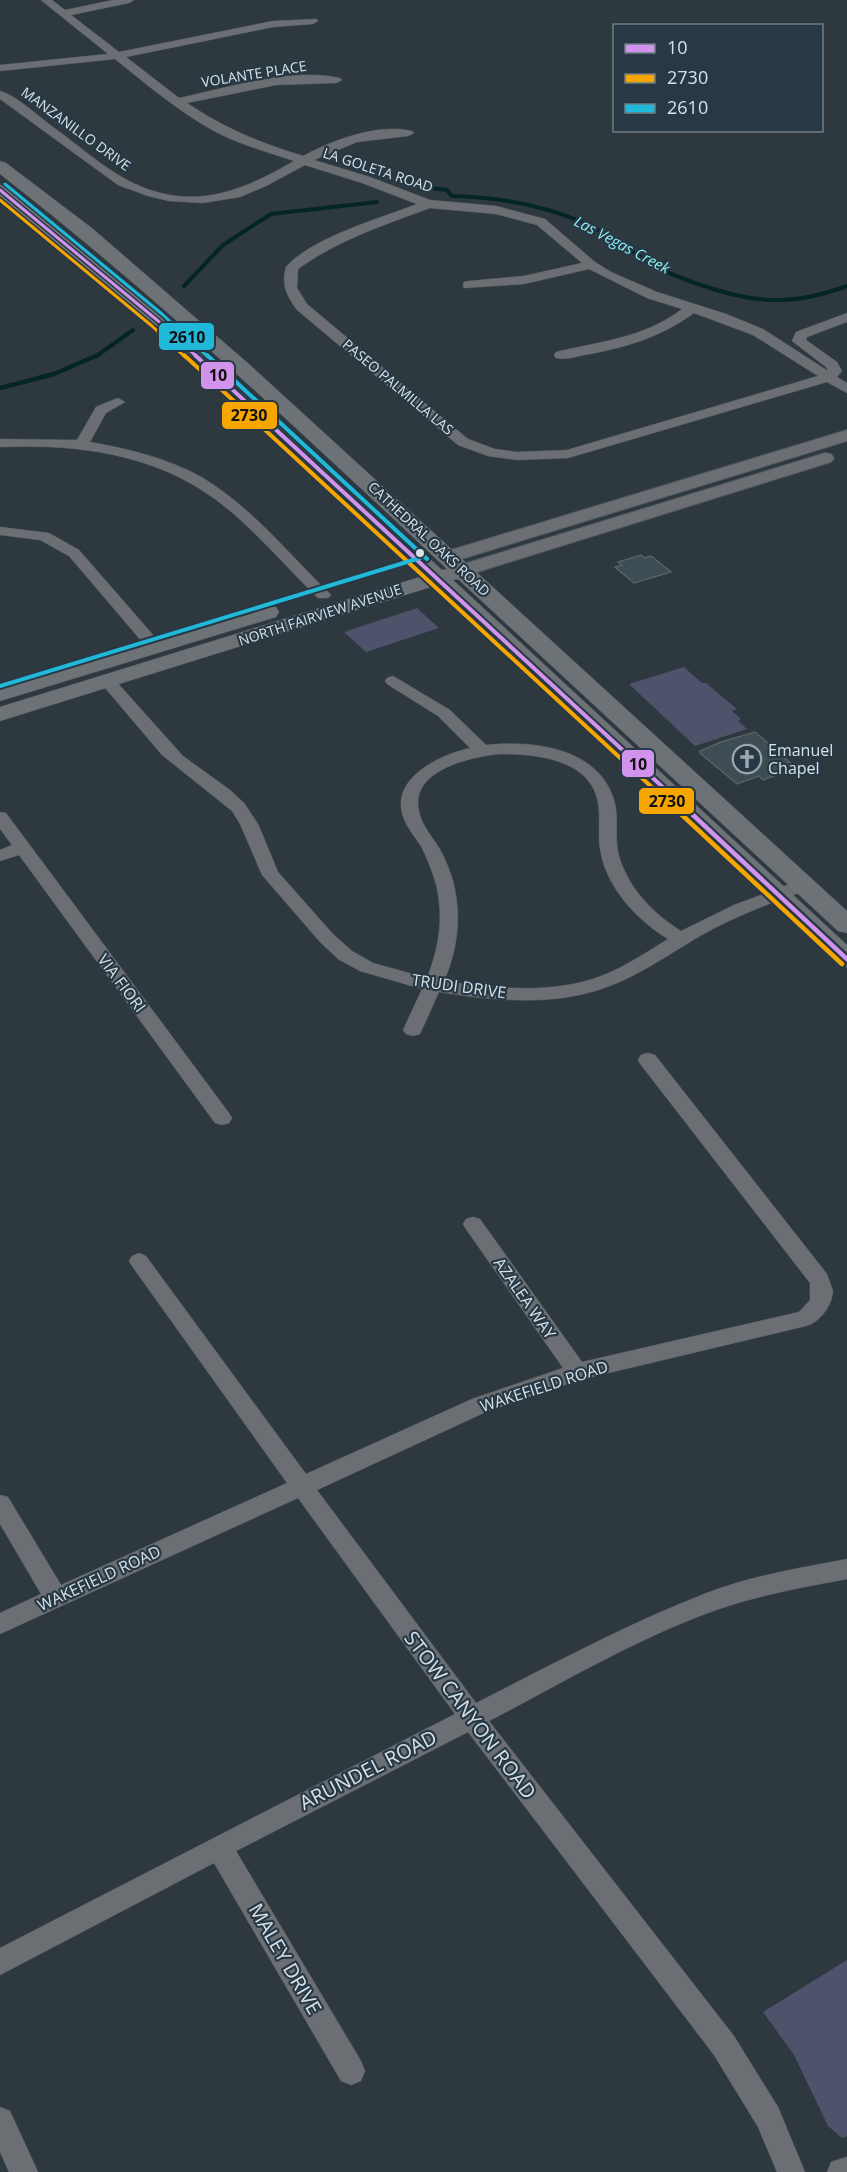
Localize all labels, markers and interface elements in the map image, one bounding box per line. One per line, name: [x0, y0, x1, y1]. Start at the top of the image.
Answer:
legend: [613, 24, 823, 132]
text: 10: [667, 35, 688, 59]
street label: VOLANTE PLACE: [200, 56, 308, 91]
text: 2730: [667, 65, 708, 89]
street label: MANZANILLO DRIVE: [18, 82, 135, 175]
text: 2610: [667, 95, 708, 119]
street label: LA GOLETA ROAD: [321, 143, 436, 196]
water label: Las Vegas Creek: [571, 211, 674, 278]
line badge: 2610: [158, 322, 215, 351]
text: 2610: [169, 326, 205, 348]
street label: PASEO PALMILLA LAS: [339, 335, 458, 439]
line badge: 10: [200, 361, 235, 390]
text: 10: [209, 364, 227, 386]
line badge: 2730: [221, 401, 278, 430]
text: 2730: [231, 404, 267, 426]
street label: CATHEDRAL OAKS ROAD: [364, 477, 494, 600]
unlabelled marker: [414, 547, 426, 559]
street label: NORTH FAIRVIEW AVENUE: [236, 579, 404, 650]
place label: Emanuel Chapel: [768, 739, 833, 779]
church icon: Emanuel Chapel: [731, 743, 763, 775]
line badge: 10: [621, 749, 655, 778]
text: 10: [629, 753, 647, 775]
line badge: 2730: [638, 787, 695, 815]
text: 2730: [649, 790, 685, 812]
street label: VIA FIORI: [93, 949, 151, 1017]
street label: TRUDI DRIVE: [410, 968, 508, 1004]
street label: AZALEA WAY: [489, 1253, 561, 1343]
street label: WAKEFIELD ROAD: [477, 1355, 611, 1417]
street label: WAKEFIELD ROAD: [34, 1540, 164, 1616]
street label: STOW CANYON ROAD: [398, 1625, 542, 1804]
street label: ARUNDEL ROAD: [294, 1723, 441, 1816]
street label: MALEY DRIVE: [243, 1898, 328, 2019]

